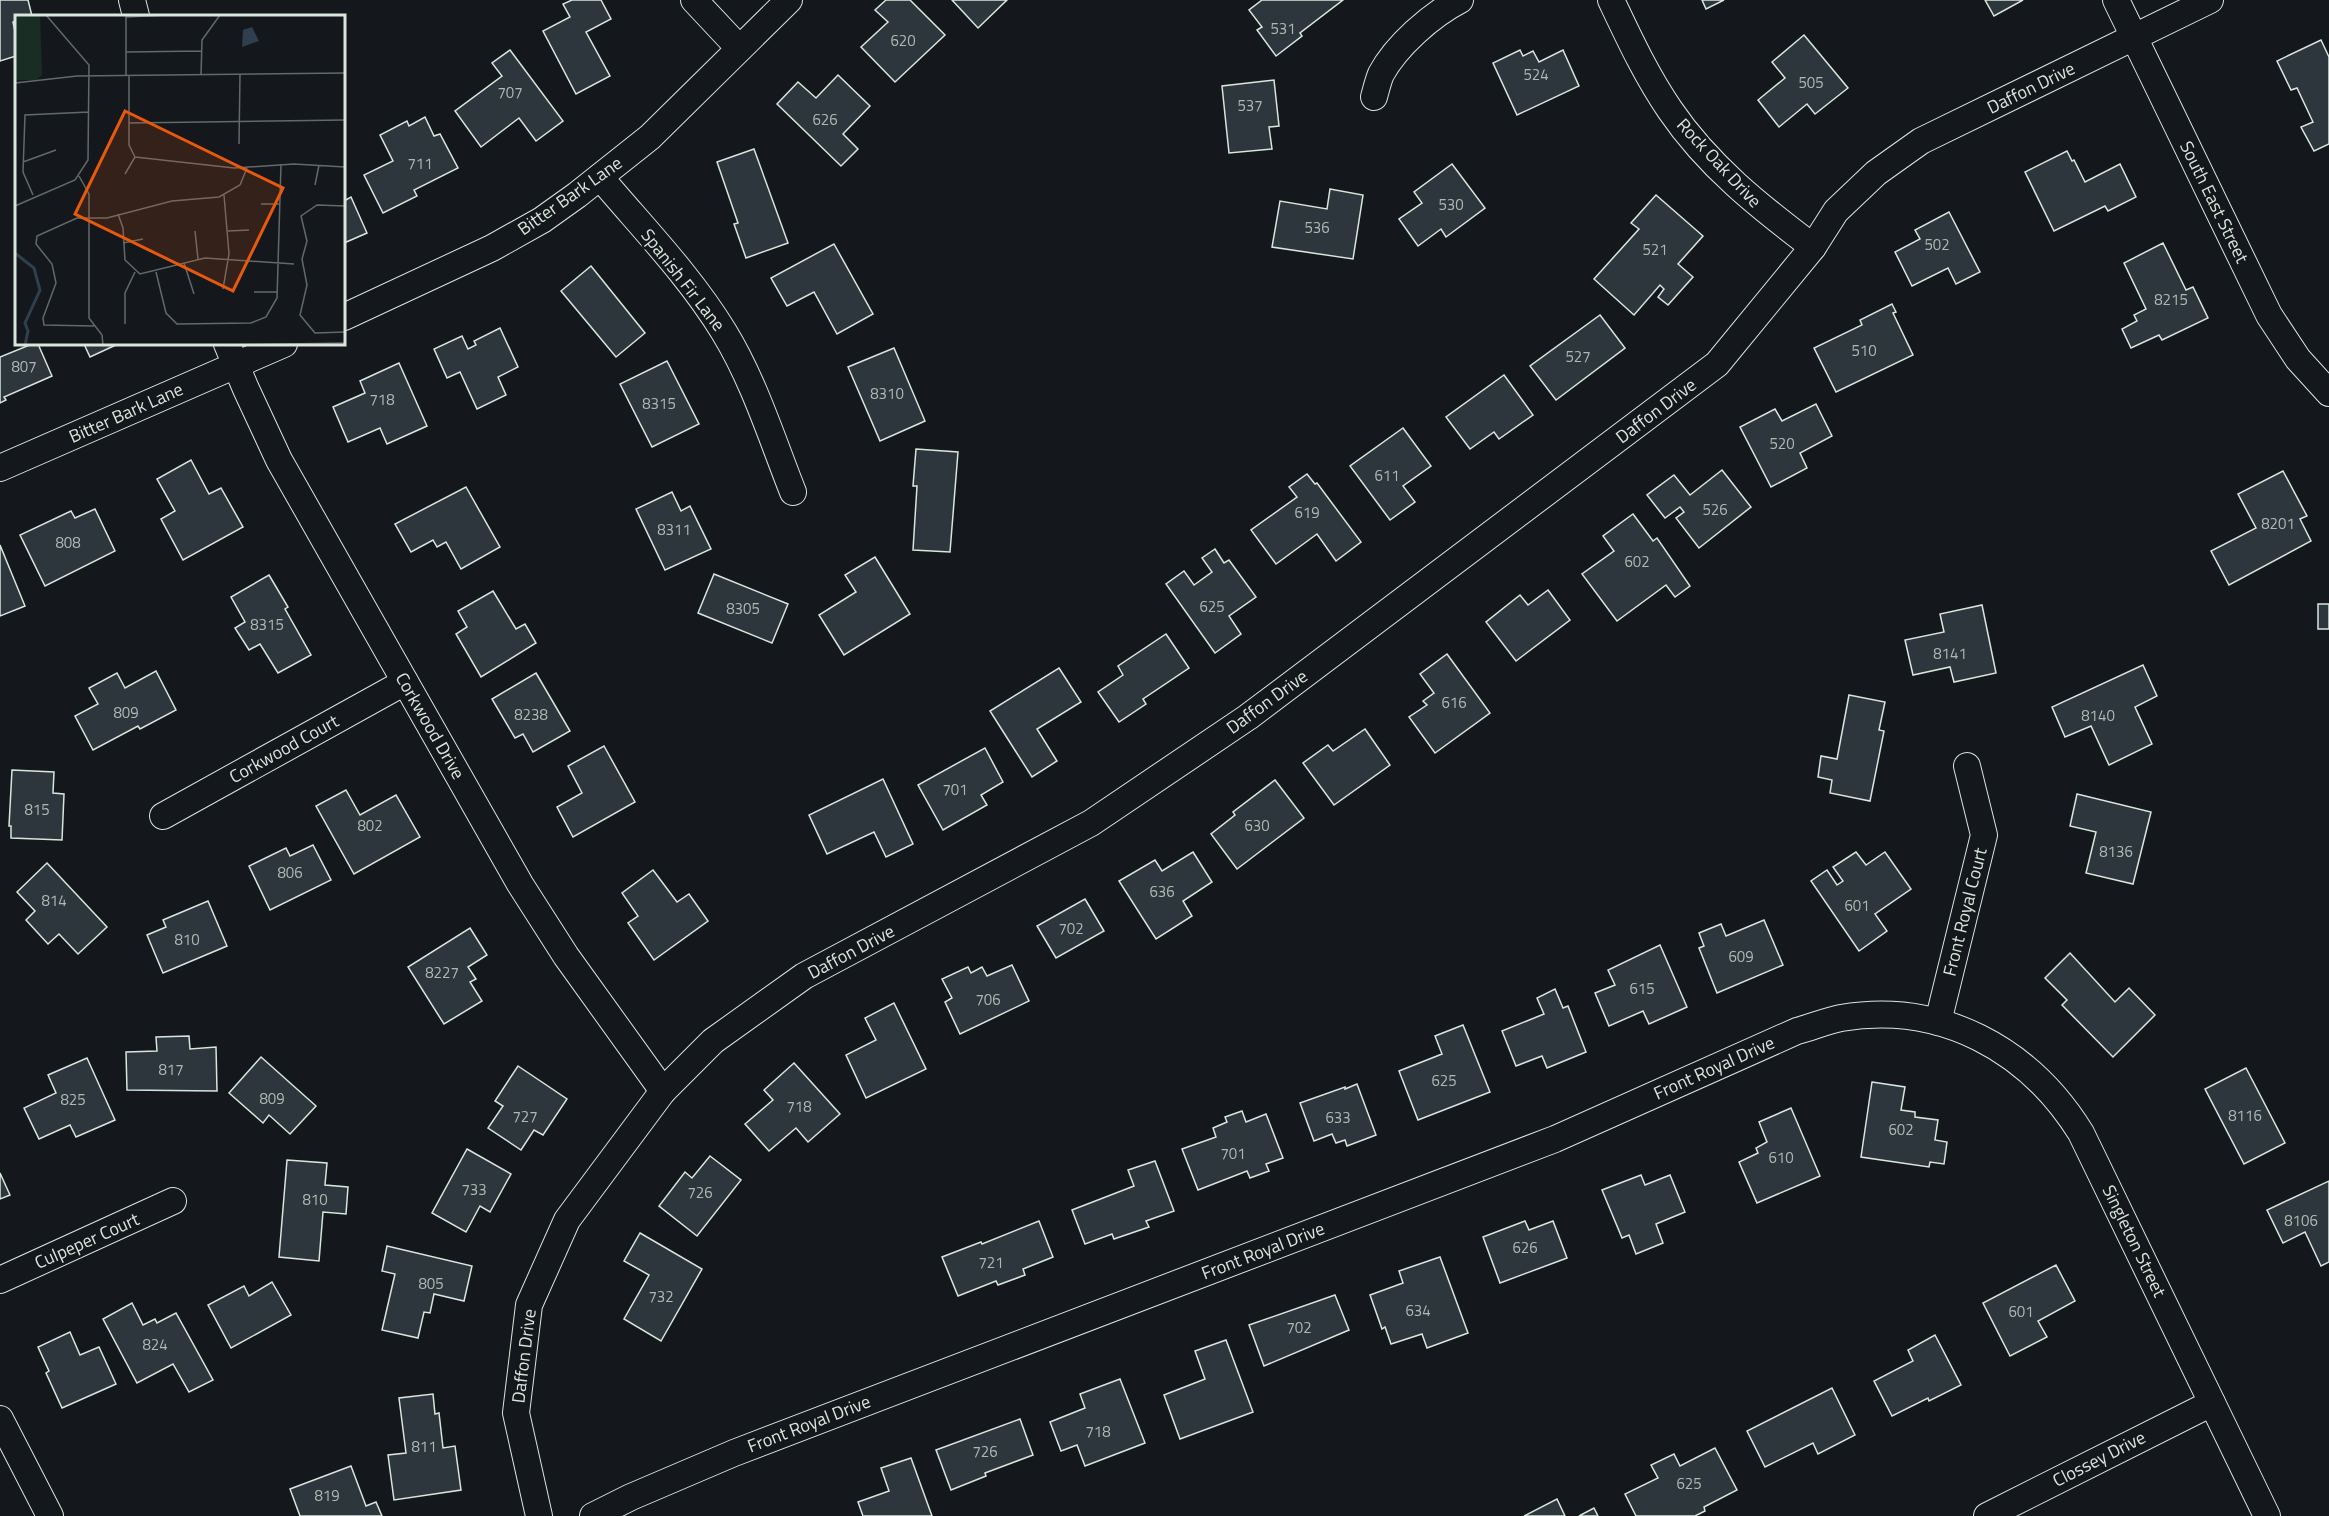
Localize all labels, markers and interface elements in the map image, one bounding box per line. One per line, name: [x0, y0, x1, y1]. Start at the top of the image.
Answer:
inset map: [15, 15, 345, 345]
house number: 531: [1270, 17, 1296, 40]
house number: 620: [890, 29, 916, 52]
street label: Daffon Drive: [1982, 55, 2079, 120]
house number: 524: [1523, 63, 1549, 86]
house number: 505: [1798, 71, 1824, 94]
house number: 707: [497, 81, 523, 104]
house number: 537: [1237, 94, 1263, 117]
house number: 626: [812, 108, 838, 131]
street label: Rock Oak Drive: [1671, 112, 1768, 213]
street label: South East Street: [2173, 136, 2256, 268]
street label: Bitter Bark Lane: [512, 149, 628, 242]
house number: 711: [407, 152, 433, 175]
house number: 530: [1438, 193, 1464, 216]
house number: 536: [1304, 216, 1330, 239]
street label: Spanish Fir Lane: [635, 223, 732, 337]
house number: 502: [1924, 233, 1950, 256]
house number: 521: [1642, 238, 1668, 261]
house number: 8215: [2154, 288, 2188, 311]
house number: 510: [1851, 339, 1877, 362]
house number: 527: [1565, 345, 1591, 368]
house number: 807: [11, 355, 37, 378]
street label: Daffon Drive: [1610, 371, 1702, 450]
street label: Bitter Bark Lane: [64, 375, 187, 450]
house number: 8310: [870, 382, 904, 405]
house number: 718: [369, 388, 395, 411]
house number: 8315: [642, 392, 676, 415]
house number: 520: [1769, 432, 1795, 455]
house number: 611: [1374, 464, 1400, 487]
house number: 526: [1702, 498, 1728, 521]
house number: 619: [1294, 501, 1320, 524]
house number: 8201: [2261, 512, 2295, 535]
house number: 8311: [657, 518, 691, 541]
house number: 808: [55, 531, 81, 554]
house number: 602: [1624, 550, 1650, 573]
house number: 625: [1199, 595, 1225, 618]
house number: 8305: [726, 597, 760, 620]
house number: 8315: [250, 613, 284, 636]
house number: 8141: [1933, 642, 1967, 665]
street label: Daffon Drive: [1220, 663, 1313, 740]
street label: Corkwood Drive: [389, 667, 472, 784]
house number: 616: [1441, 691, 1467, 714]
house number: 809: [113, 701, 139, 724]
house number: 8238: [514, 703, 548, 726]
house number: 8140: [2081, 704, 2115, 727]
street label: Corkwood Court: [224, 707, 344, 790]
house number: 701: [942, 778, 968, 801]
house number: 815: [24, 798, 50, 821]
house number: 802: [357, 814, 383, 837]
house number: 630: [1244, 814, 1270, 837]
house number: 8136: [2099, 840, 2133, 863]
street label: Front Royal Court: [1935, 844, 1994, 979]
house number: 806: [277, 861, 303, 884]
house number: 636: [1149, 880, 1175, 903]
house number: 814: [41, 889, 67, 912]
house number: 601: [1844, 894, 1870, 917]
street label: Daffon Drive: [803, 917, 899, 986]
house number: 702: [1058, 917, 1084, 940]
house number: 810: [174, 928, 200, 951]
house number: 609: [1728, 945, 1754, 968]
house number: 8227: [425, 961, 459, 984]
house number: 615: [1629, 977, 1655, 1000]
house number: 706: [975, 988, 1001, 1011]
street label: Front Royal Drive: [1649, 1029, 1779, 1106]
house number: 817: [158, 1058, 184, 1081]
house number: 625: [1431, 1069, 1457, 1092]
house number: 809: [259, 1087, 285, 1110]
house number: 825: [60, 1088, 86, 1111]
house number: 718: [786, 1095, 812, 1118]
house number: 8116: [2228, 1104, 2262, 1127]
house number: 727: [512, 1105, 538, 1128]
house number: 633: [1325, 1106, 1351, 1129]
house number: 602: [1888, 1118, 1914, 1141]
house number: 701: [1220, 1142, 1246, 1165]
house number: 610: [1768, 1146, 1794, 1169]
house number: 733: [461, 1178, 487, 1201]
street label: Singleton Street: [2096, 1180, 2174, 1302]
house number: 726: [687, 1181, 713, 1204]
house number: 810: [302, 1188, 328, 1211]
street label: Culpeper Court: [30, 1205, 144, 1276]
house number: 8106: [2284, 1209, 2318, 1232]
street label: Front Royal Drive: [1197, 1215, 1328, 1286]
house number: 626: [1512, 1236, 1538, 1259]
house number: 721: [978, 1251, 1004, 1274]
house number: 805: [418, 1272, 444, 1295]
house number: 732: [648, 1285, 674, 1308]
house number: 634: [1405, 1299, 1431, 1322]
house number: 601: [2008, 1300, 2034, 1323]
street label: Daffon Drive: [504, 1307, 543, 1405]
house number: 702: [1286, 1316, 1312, 1339]
house number: 824: [142, 1333, 168, 1356]
street label: Front Royal Drive: [743, 1388, 874, 1459]
house number: 718: [1085, 1420, 1111, 1443]
street label: Clossey Drive: [2048, 1424, 2150, 1494]
house number: 811: [411, 1435, 437, 1458]
house number: 726: [972, 1440, 998, 1463]
house number: 625: [1676, 1472, 1702, 1495]
house number: 819: [314, 1484, 340, 1507]

